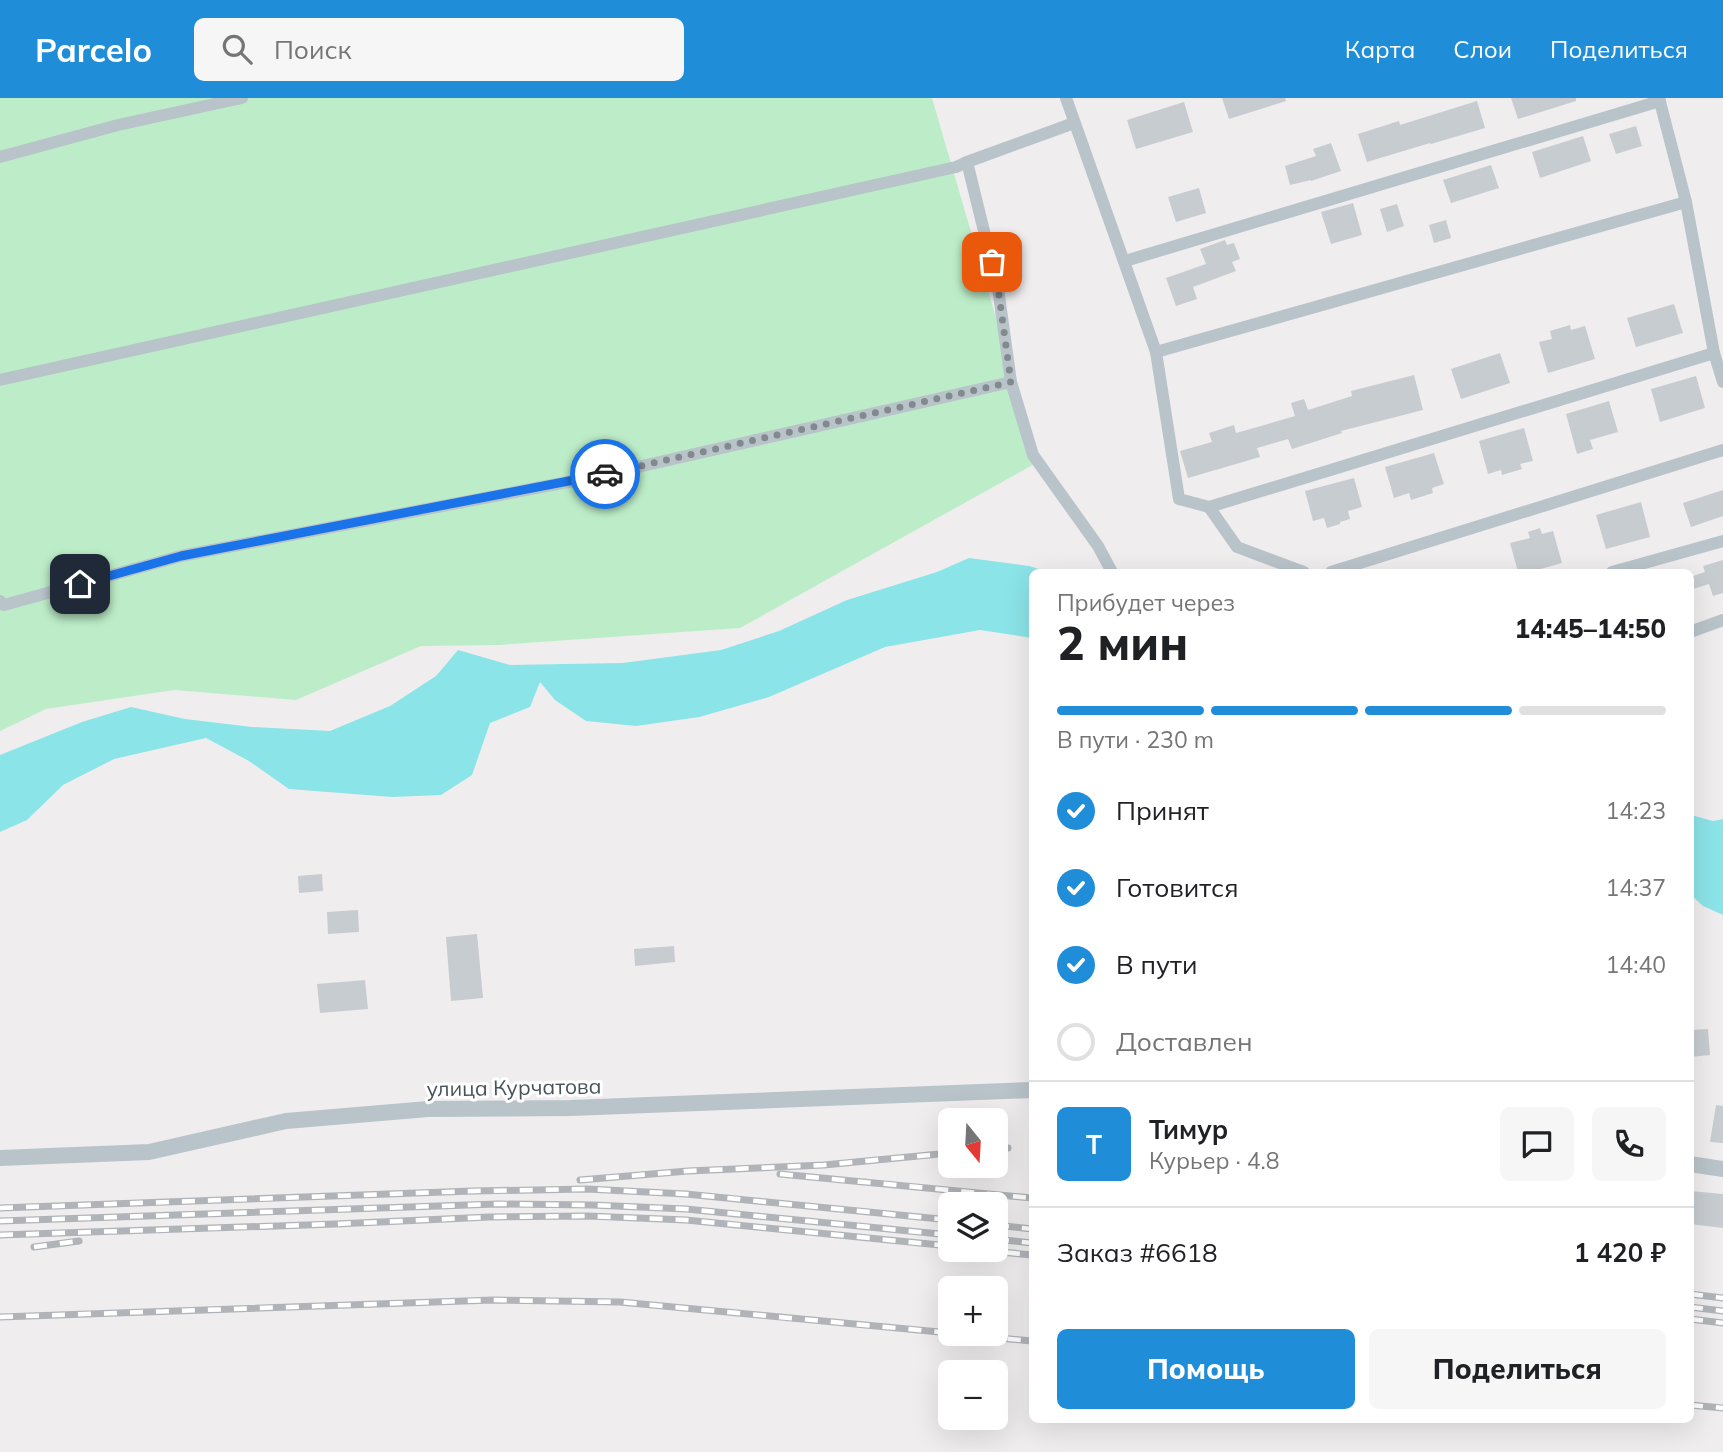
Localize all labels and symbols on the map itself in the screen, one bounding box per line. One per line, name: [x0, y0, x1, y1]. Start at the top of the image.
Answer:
pin: [962, 232, 1022, 292]
courier: [570, 439, 640, 509]
pin: [50, 554, 110, 614]
street label: улица Курчатова: [426, 1072, 602, 1102]
north arrow: [938, 1108, 1008, 1178]

